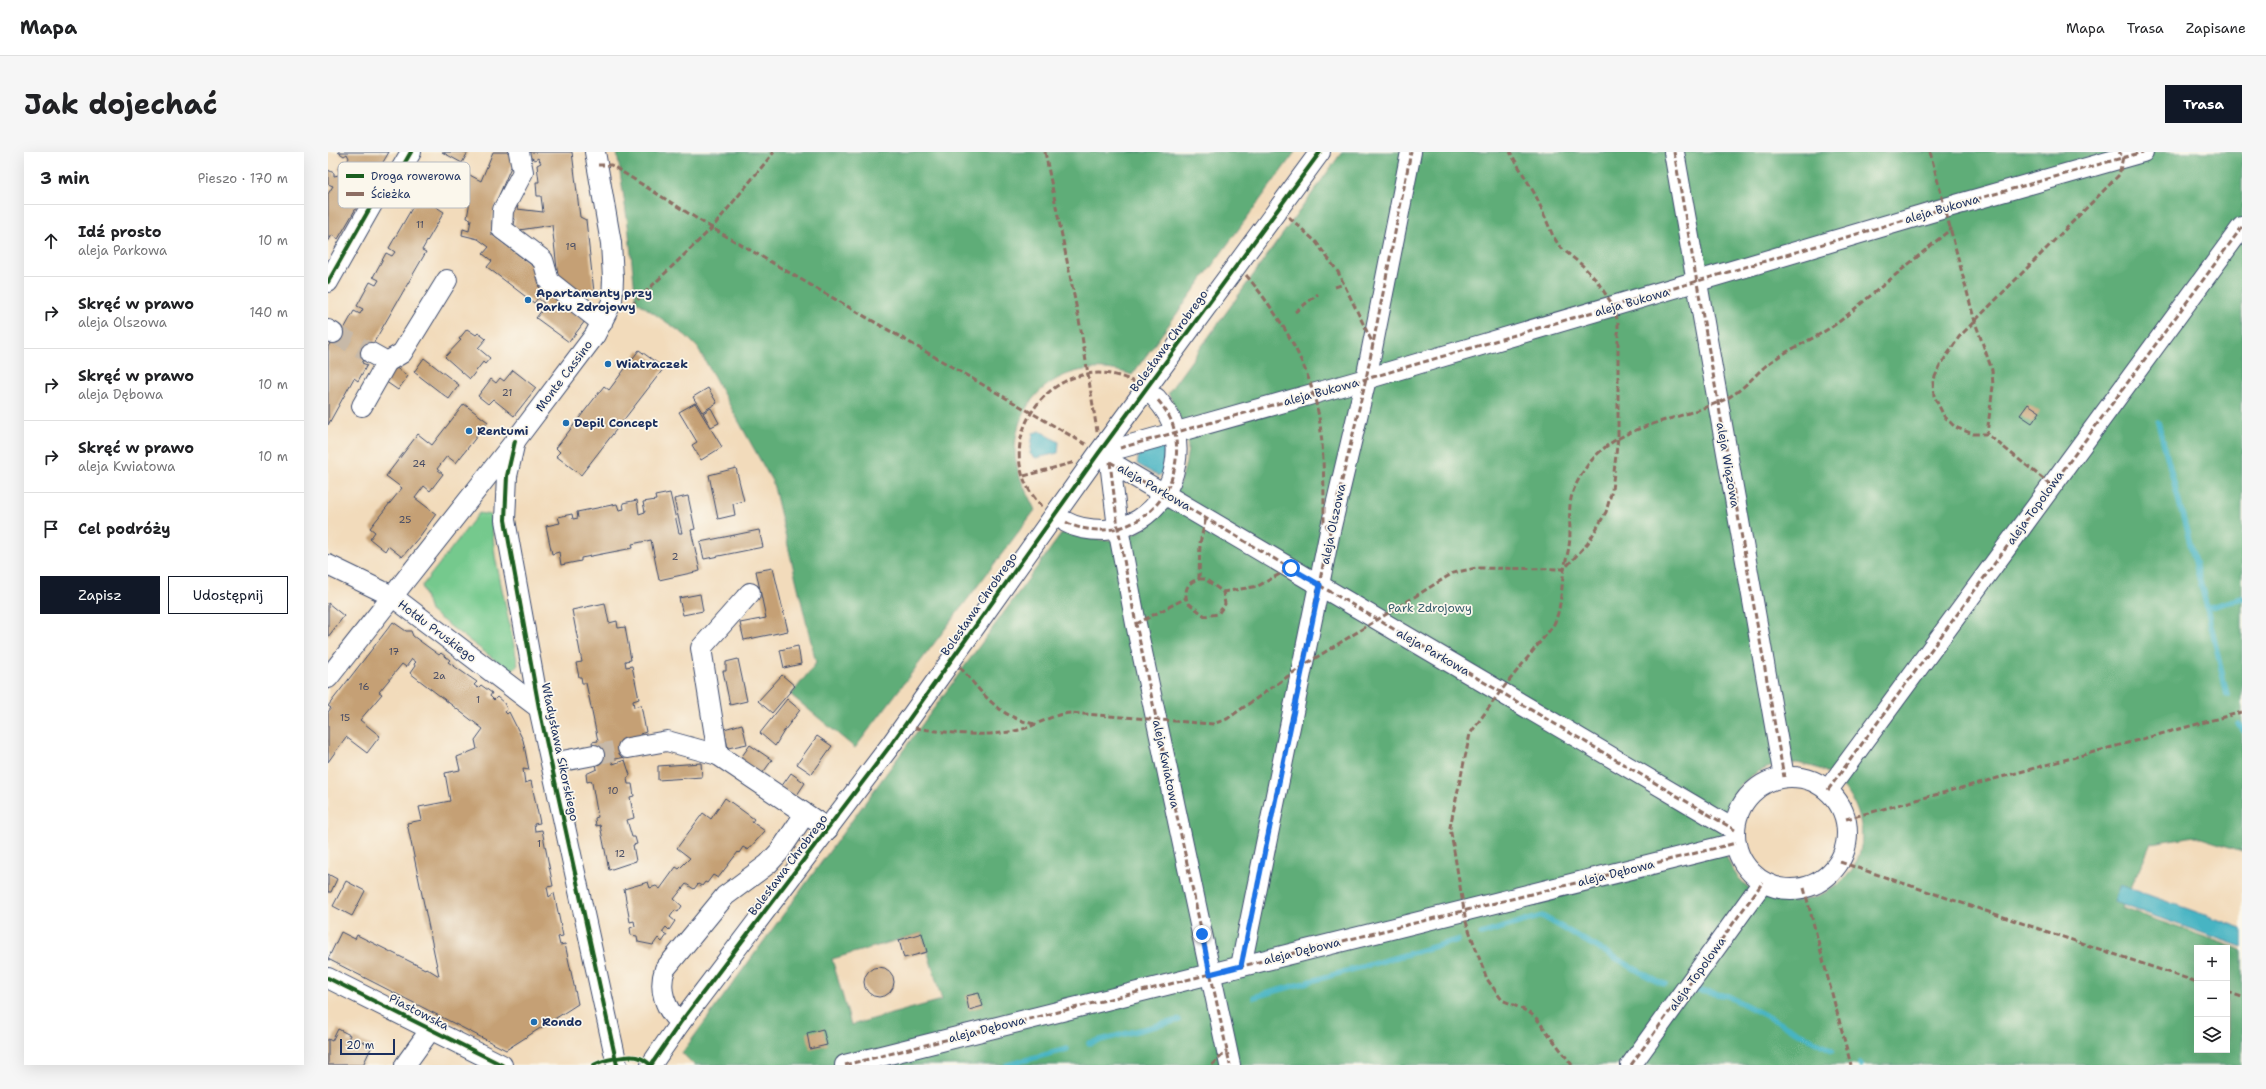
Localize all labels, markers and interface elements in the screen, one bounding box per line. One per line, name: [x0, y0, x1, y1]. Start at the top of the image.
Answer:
text: Mapa: [20, 15, 77, 40]
text: Mapa: [2066, 19, 2105, 37]
text: Trasa: [2127, 19, 2164, 37]
text: Zapisane: [2186, 19, 2246, 37]
text: Jak dojechać: [24, 85, 218, 123]
button: Trasa: [2165, 85, 2242, 123]
legend: [338, 162, 470, 208]
text: 3 min: [40, 167, 90, 189]
text: Droga rowerowa: [371, 169, 461, 184]
text: Pieszo · 170 m: [198, 170, 288, 187]
text: Ścieżka: [371, 186, 410, 202]
street label: aleja Bukowa: [1903, 191, 1982, 227]
house number: 11: [416, 218, 424, 231]
text: Idź prosto: [78, 222, 162, 242]
icon: ahead: [40, 230, 62, 252]
text: 10 m: [258, 232, 288, 249]
house number: 19: [566, 240, 576, 253]
text: aleja Parkowa: [78, 242, 167, 259]
street label: aleja Bukowa: [1593, 284, 1672, 320]
place label: Apartamenty przy Parku Zdrojowy: [536, 285, 652, 315]
street label: Bolesława Chrobrego: [1126, 287, 1212, 395]
text: Skręć w prawo: [78, 294, 194, 314]
marker: Apartamenty przy Parku Zdrojowy: [523, 295, 533, 305]
icon: right: [40, 302, 62, 324]
text: 140 m: [249, 304, 288, 321]
text: aleja Olszowa: [78, 314, 167, 331]
street label: Monte Cassino: [532, 337, 596, 415]
place label: Wiatraczek: [616, 356, 688, 372]
marker: Wiatraczek: [603, 359, 613, 369]
text: Skręć w prawo: [78, 366, 194, 386]
icon: right: [40, 374, 62, 396]
street label: aleja Bukowa: [1282, 374, 1361, 410]
text: 10 m: [258, 376, 288, 393]
text: aleja Dębowa: [78, 386, 163, 403]
house number: 21: [502, 386, 512, 399]
place label: Depil Concept: [574, 415, 658, 431]
marker: Depil Concept: [561, 418, 571, 428]
street label: aleja Wiązowa: [1713, 421, 1743, 509]
place label: Rentumi: [477, 423, 529, 439]
marker: Rentumi: [464, 426, 474, 436]
text: Skręć w prawo: [78, 438, 194, 458]
icon: right: [40, 446, 62, 468]
text: 10 m: [258, 448, 288, 465]
house number: 24: [412, 457, 426, 470]
text: aleja Kwiatowa: [78, 458, 175, 475]
street label: aleja Parkowa: [1114, 460, 1194, 515]
street label: aleja Topolowa: [2003, 467, 2068, 548]
street label: aleja Olszowa: [1317, 482, 1349, 566]
house number: 25: [399, 513, 411, 526]
icon: arrive: [40, 518, 62, 540]
text: Cel podróży: [78, 519, 170, 539]
street label: Bolesława Chrobrego: [937, 549, 1021, 659]
house number: 2: [672, 550, 679, 563]
route start: [1282, 559, 1300, 577]
button: Zapisz: [40, 576, 160, 614]
button: Udostępnij: [168, 576, 288, 614]
street label: Hołdu Pruskiego: [395, 596, 479, 666]
park label: Park Zdrojowy: [1388, 600, 1472, 616]
street label: aleja Parkowa: [1393, 625, 1473, 680]
house number: 17: [389, 645, 399, 658]
house number: 2a: [433, 669, 446, 682]
house number: 16: [359, 680, 369, 693]
street label: Władysława Sikorskiego: [537, 681, 583, 823]
house number: 1: [476, 693, 480, 706]
house number: 15: [340, 711, 350, 724]
street label: aleja Kwiatowa: [1149, 718, 1183, 810]
house number: 10: [608, 784, 618, 797]
street label: Bolesława Chrobrego: [745, 811, 831, 919]
house number: 1: [537, 837, 541, 850]
house number: 12: [615, 847, 625, 860]
street label: aleja Dębowa: [1576, 856, 1657, 890]
route end: [1193, 925, 1211, 943]
street label: aleja Topolowa: [1665, 933, 1730, 1014]
street label: aleja Dębowa: [1262, 934, 1343, 968]
map controls: [2194, 945, 2230, 1053]
button: +: [2194, 945, 2230, 981]
button: −: [2194, 981, 2230, 1017]
street label: Piastowska: [386, 990, 452, 1034]
street label: aleja Dębowa: [947, 1012, 1028, 1046]
place label: Rondo: [542, 1014, 582, 1030]
marker: Rondo: [529, 1017, 539, 1027]
button: layers: [2194, 1017, 2230, 1053]
scale bar: [340, 1037, 395, 1056]
text: 20 m: [346, 1038, 374, 1053]

